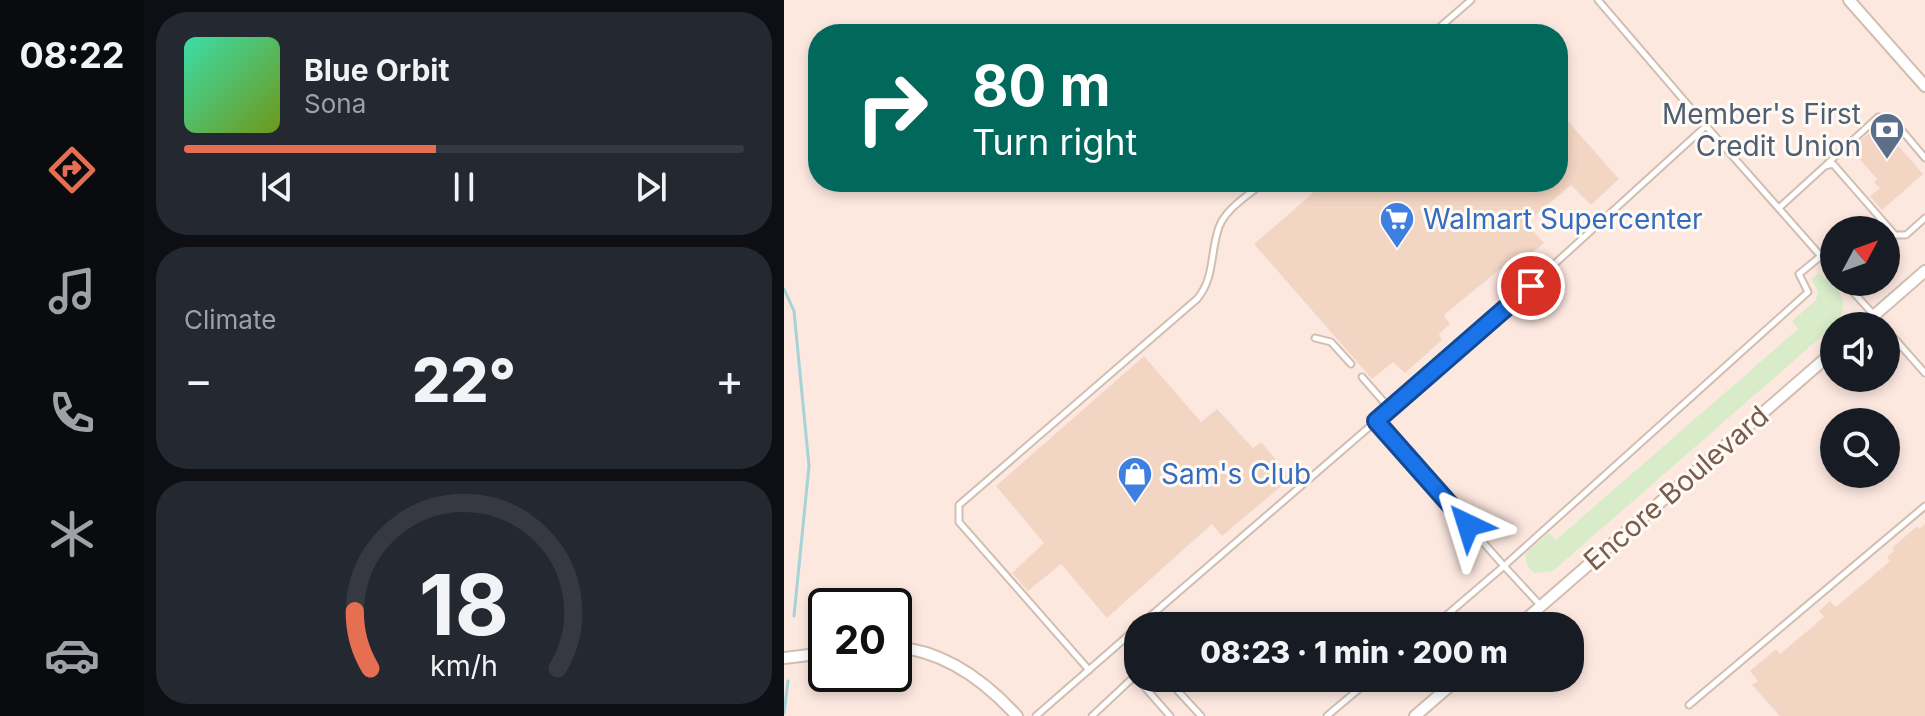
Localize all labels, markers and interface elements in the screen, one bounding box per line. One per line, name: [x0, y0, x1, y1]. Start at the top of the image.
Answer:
text: 08:22: [19, 33, 125, 77]
text: Blue Orbit: [304, 52, 449, 88]
text: 80 m: [972, 52, 1111, 120]
icon: right: [840, 56, 944, 160]
text: Sona: [304, 88, 366, 119]
place label: Member's First Credit Union: [1662, 97, 1861, 163]
bank icon: Member's First Credit Union: [1868, 111, 1906, 161]
text: Turn right: [972, 120, 1137, 164]
icon: directions: [44, 142, 100, 198]
icon: previous: [255, 165, 299, 209]
icon: pause: [442, 165, 486, 209]
icon: next: [629, 165, 673, 209]
supermarket icon: Walmart Supercenter: [1378, 200, 1416, 250]
place label: Walmart Supercenter: [1423, 202, 1703, 236]
north arrow: [1820, 216, 1900, 296]
map controls: [1820, 216, 1900, 488]
pin: [1497, 252, 1565, 320]
icon: music: [44, 263, 100, 319]
icon: arrive: [1509, 264, 1553, 308]
text: Climate: [184, 304, 276, 335]
button: sound: [1820, 312, 1900, 392]
text: 22°: [412, 344, 516, 416]
text: −: [184, 353, 213, 407]
text: +: [715, 353, 744, 407]
icon: phone: [44, 385, 100, 441]
street label: Encore Boulevard: [1577, 399, 1775, 577]
button: search: [1820, 408, 1900, 488]
shop icon: Sam's Club: [1116, 455, 1154, 505]
place label: Sam's Club: [1161, 457, 1311, 491]
position arrow: [1426, 483, 1510, 567]
icon: climate: [44, 506, 100, 562]
text: 18: [419, 553, 509, 654]
speed limit sign: 20: [808, 588, 912, 692]
icon: car: [44, 627, 100, 683]
text: 08:23 · 1 min · 200 m: [1200, 634, 1508, 670]
text: km/h: [430, 648, 498, 683]

